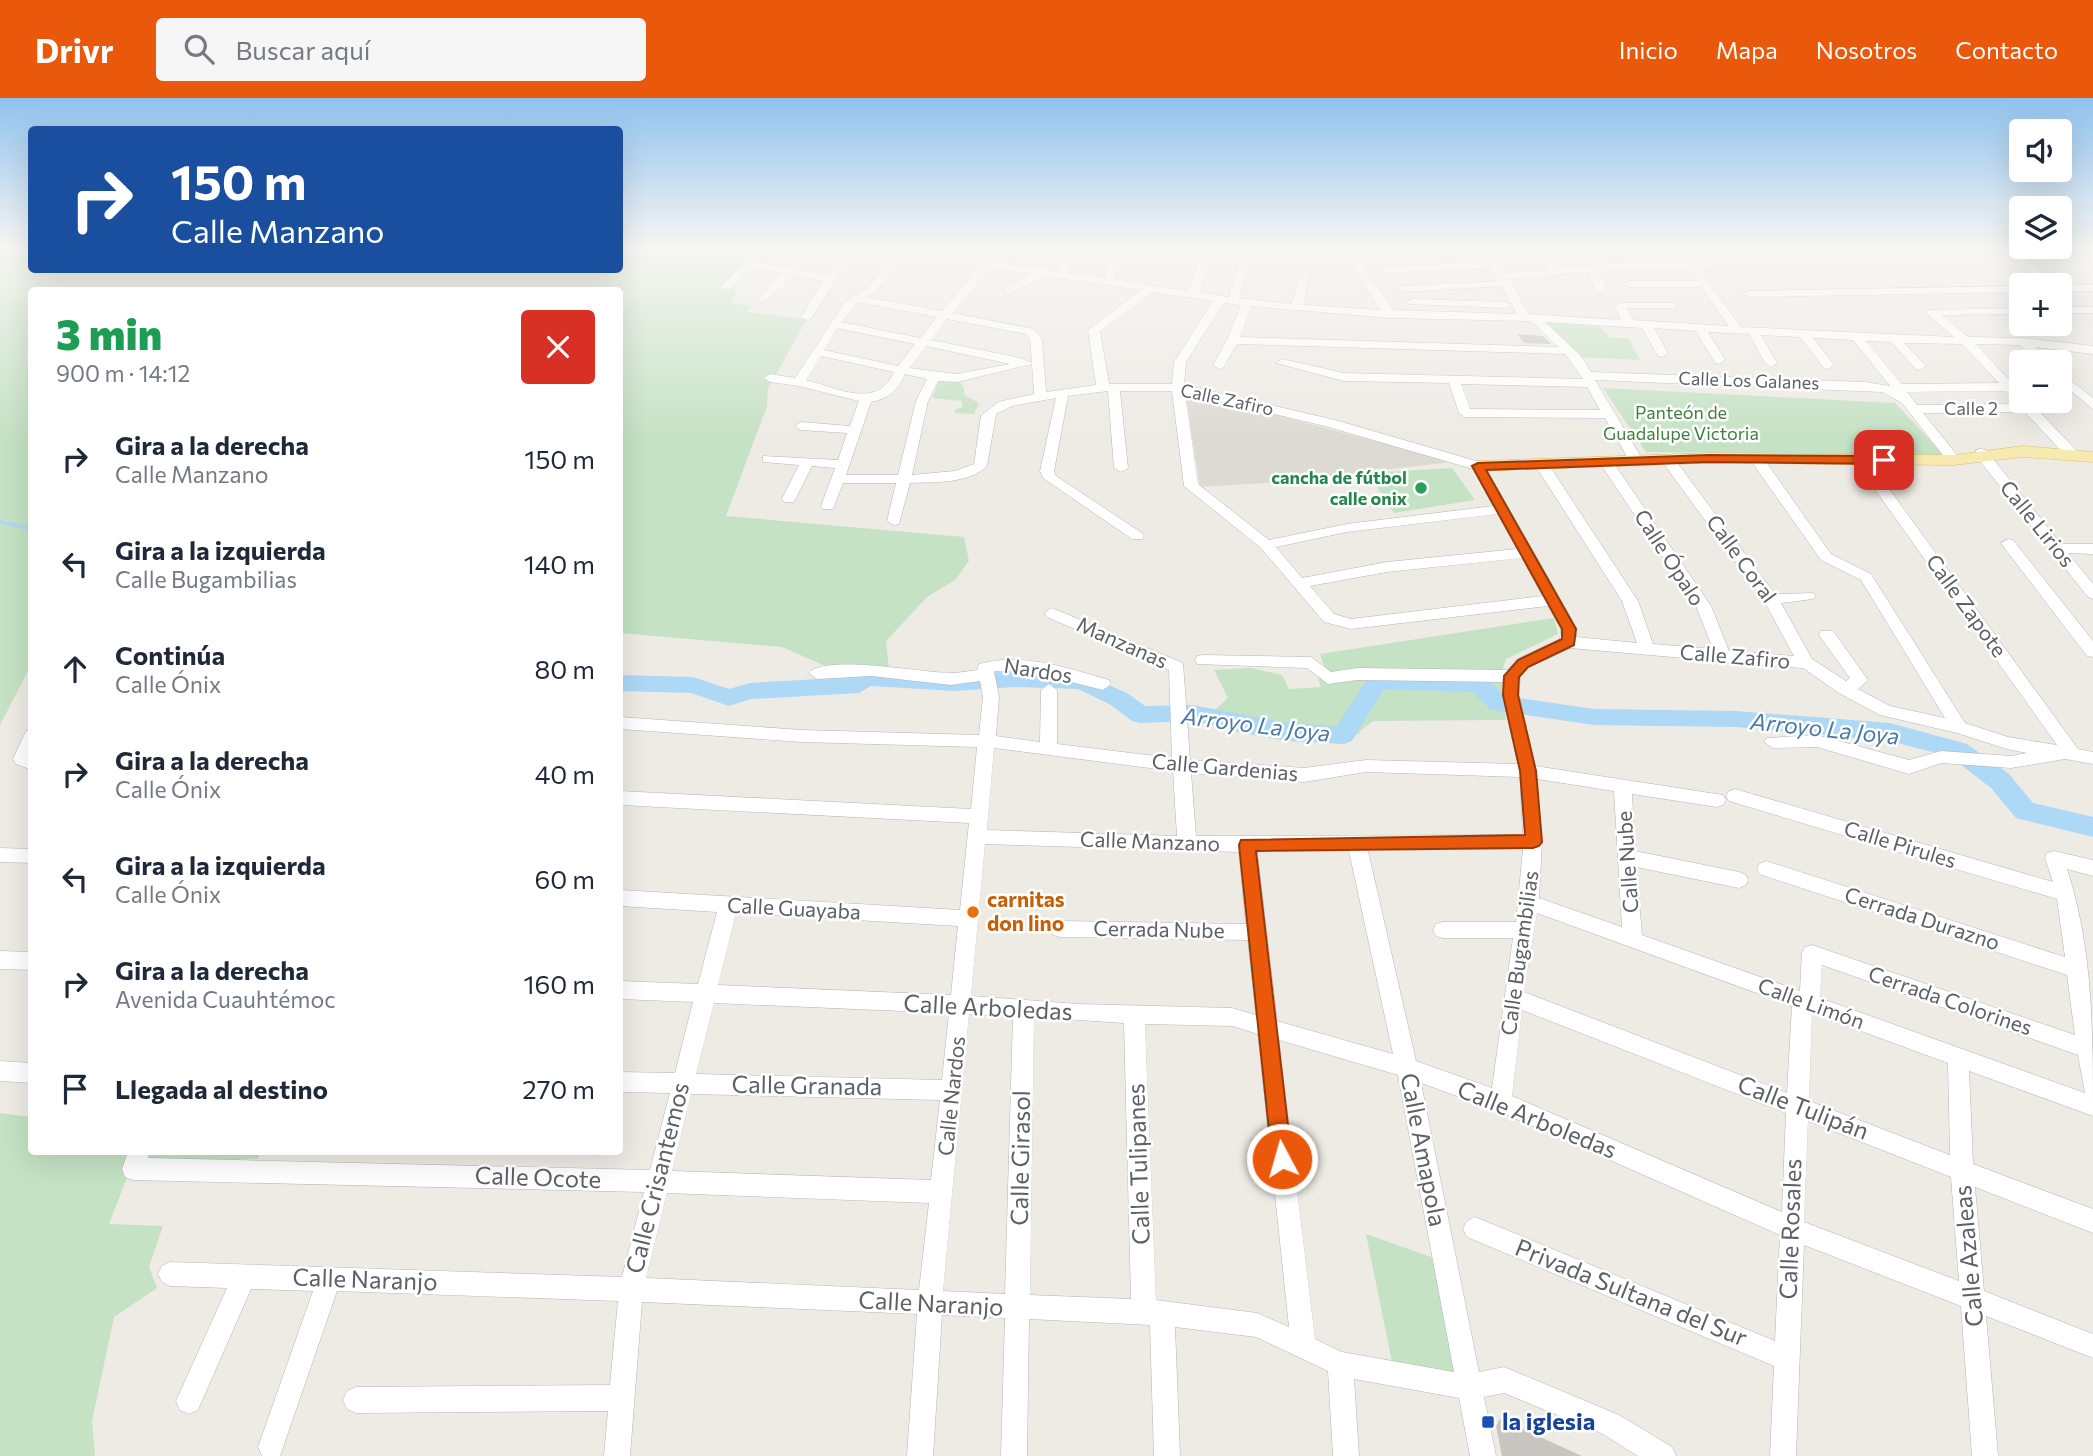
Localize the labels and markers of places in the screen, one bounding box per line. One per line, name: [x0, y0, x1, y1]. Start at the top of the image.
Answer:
pin: [1854, 430, 1914, 490]
place label: cancha de fútbol calle onix: [1271, 466, 1407, 509]
marker: cancha de fútbol calle onix: [1413, 480, 1429, 496]
place label: carnitas don lino: [987, 886, 1065, 935]
marker: carnitas don lino: [965, 904, 981, 920]
place label: la iglesia: [1502, 1406, 1595, 1435]
marker: la iglesia: [1480, 1414, 1496, 1430]

